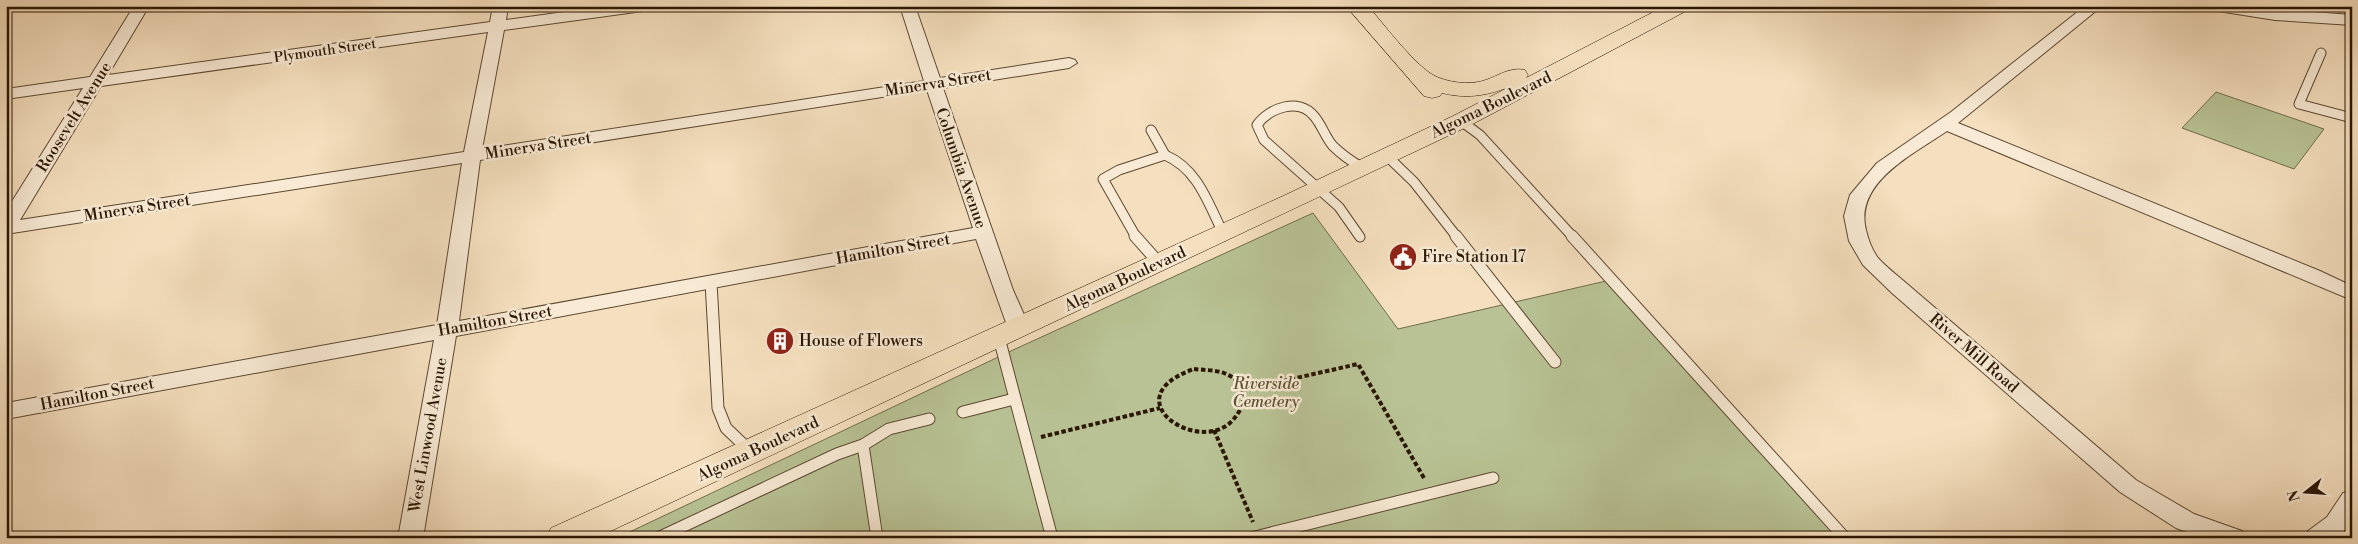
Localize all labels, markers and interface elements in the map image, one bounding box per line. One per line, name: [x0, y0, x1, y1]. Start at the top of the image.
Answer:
street label: Plymouth Street: [273, 35, 377, 67]
street label: Roosevelt Avenue: [32, 58, 116, 176]
street label: Minerva Street: [883, 65, 993, 101]
street label: Algoma Boulevard: [1426, 67, 1555, 143]
street label: Columbia Avenue: [931, 105, 991, 231]
street label: Minerva Street: [483, 128, 593, 164]
street label: Minerva Street: [82, 190, 192, 226]
street label: Hamilton Street: [834, 229, 952, 269]
street label: Algoma Boulevard: [1060, 242, 1189, 316]
public building icon: Fire Station 17: [1388, 242, 1418, 272]
place label: Fire Station 17: [1422, 247, 1526, 267]
street label: Hamilton Street: [436, 301, 554, 341]
street label: River Mill Road: [1925, 309, 2023, 397]
building icon: House of Flowers: [765, 326, 795, 356]
place label: House of Flowers: [799, 331, 923, 351]
street label: West Linwood Avenue: [404, 356, 451, 515]
street label: Hamilton Street: [38, 373, 156, 415]
park label: Riverside Cemetery: [1232, 374, 1300, 412]
street label: Algoma Boulevard: [693, 412, 822, 486]
north arrow: [2280, 466, 2330, 516]
text: N: [2284, 488, 2305, 503]

